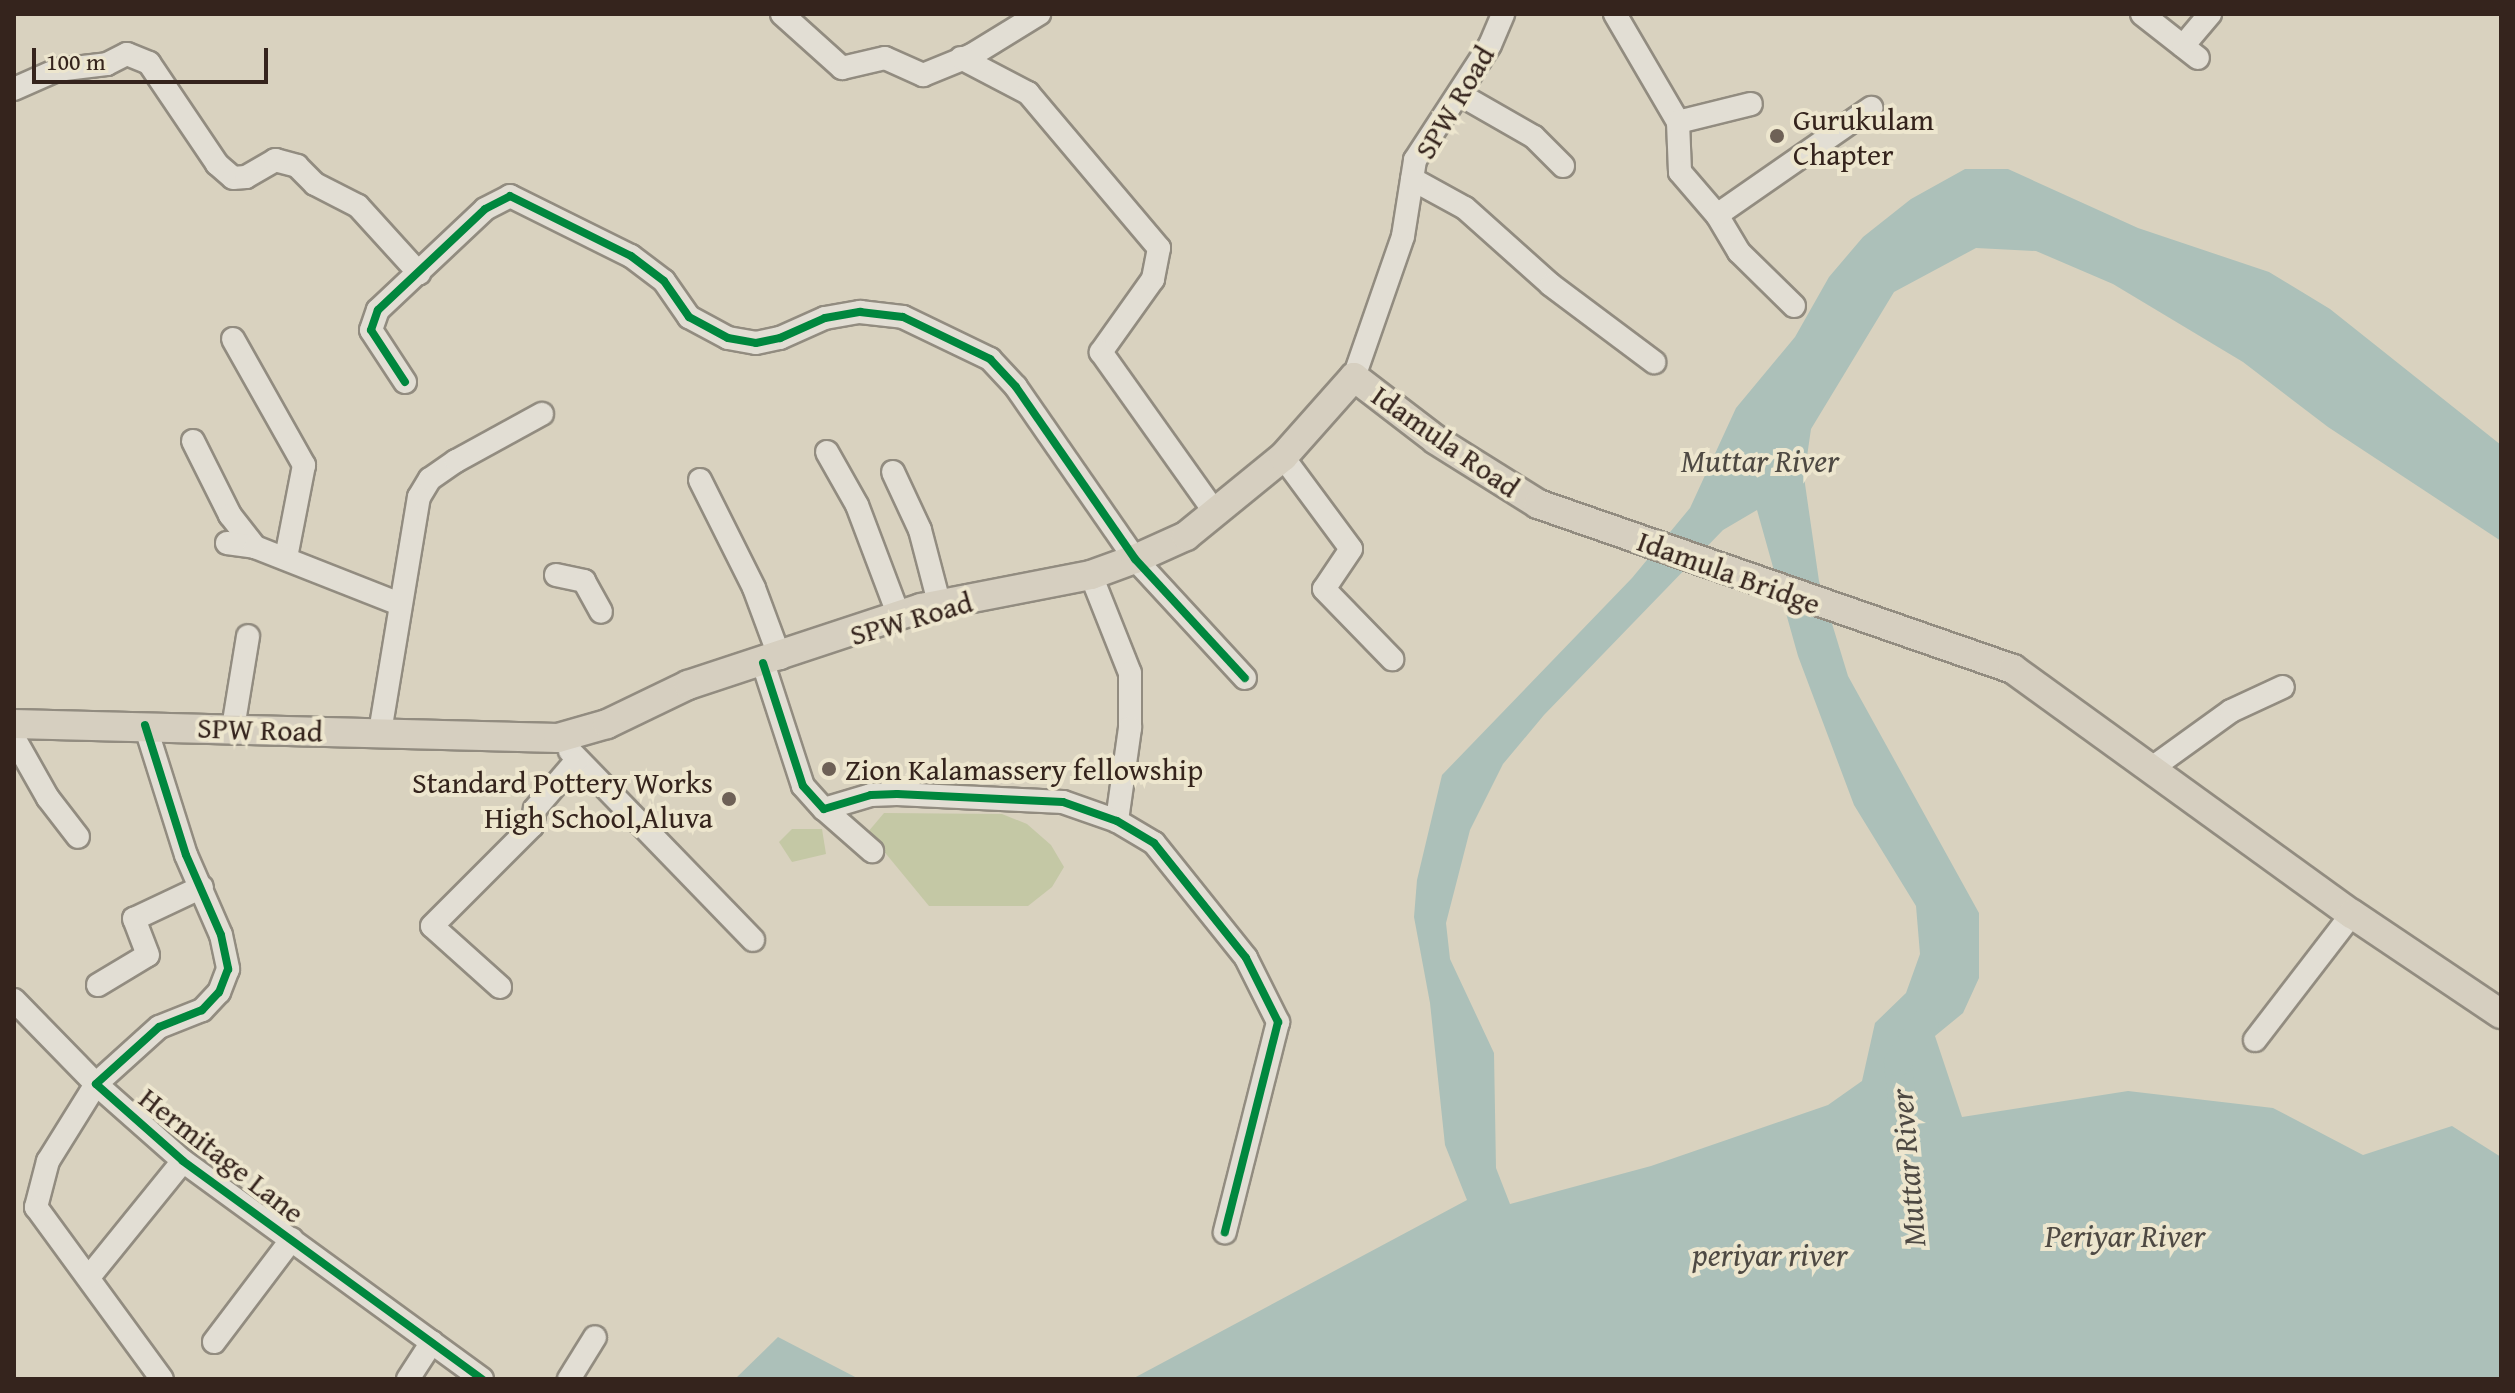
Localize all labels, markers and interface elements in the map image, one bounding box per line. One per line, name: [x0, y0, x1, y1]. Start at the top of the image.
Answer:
scale bar: [36, 32, 272, 82]
street label: SPW Road: [1406, 39, 1502, 165]
text: 100 m: [46, 44, 106, 79]
place label: Gurukulam Chapter: [1793, 101, 1934, 172]
marker: Gurukulam Chapter: [1768, 127, 1786, 145]
street label: Idamula Road: [1365, 377, 1527, 505]
water label: Muttar River: [1681, 442, 1839, 480]
street label: Idamula Bridge: [1633, 522, 1825, 622]
street label: SPW Road: [846, 583, 976, 653]
street label: SPW Road: [197, 709, 323, 749]
place label: Zion Kalamassery fellowship: [845, 751, 1203, 787]
marker: Zion Kalamassery fellowship: [820, 760, 838, 778]
place label: Standard Pottery Works High School,Aluva: [412, 764, 713, 834]
marker: Standard Pottery Works High School,Aluva: [720, 790, 738, 808]
street label: Hermitage Lane: [132, 1079, 312, 1231]
water label: Muttar River: [1882, 1087, 1934, 1249]
water label: Periyar River: [2045, 1217, 2205, 1255]
water label: periyar river: [1692, 1236, 1848, 1274]

